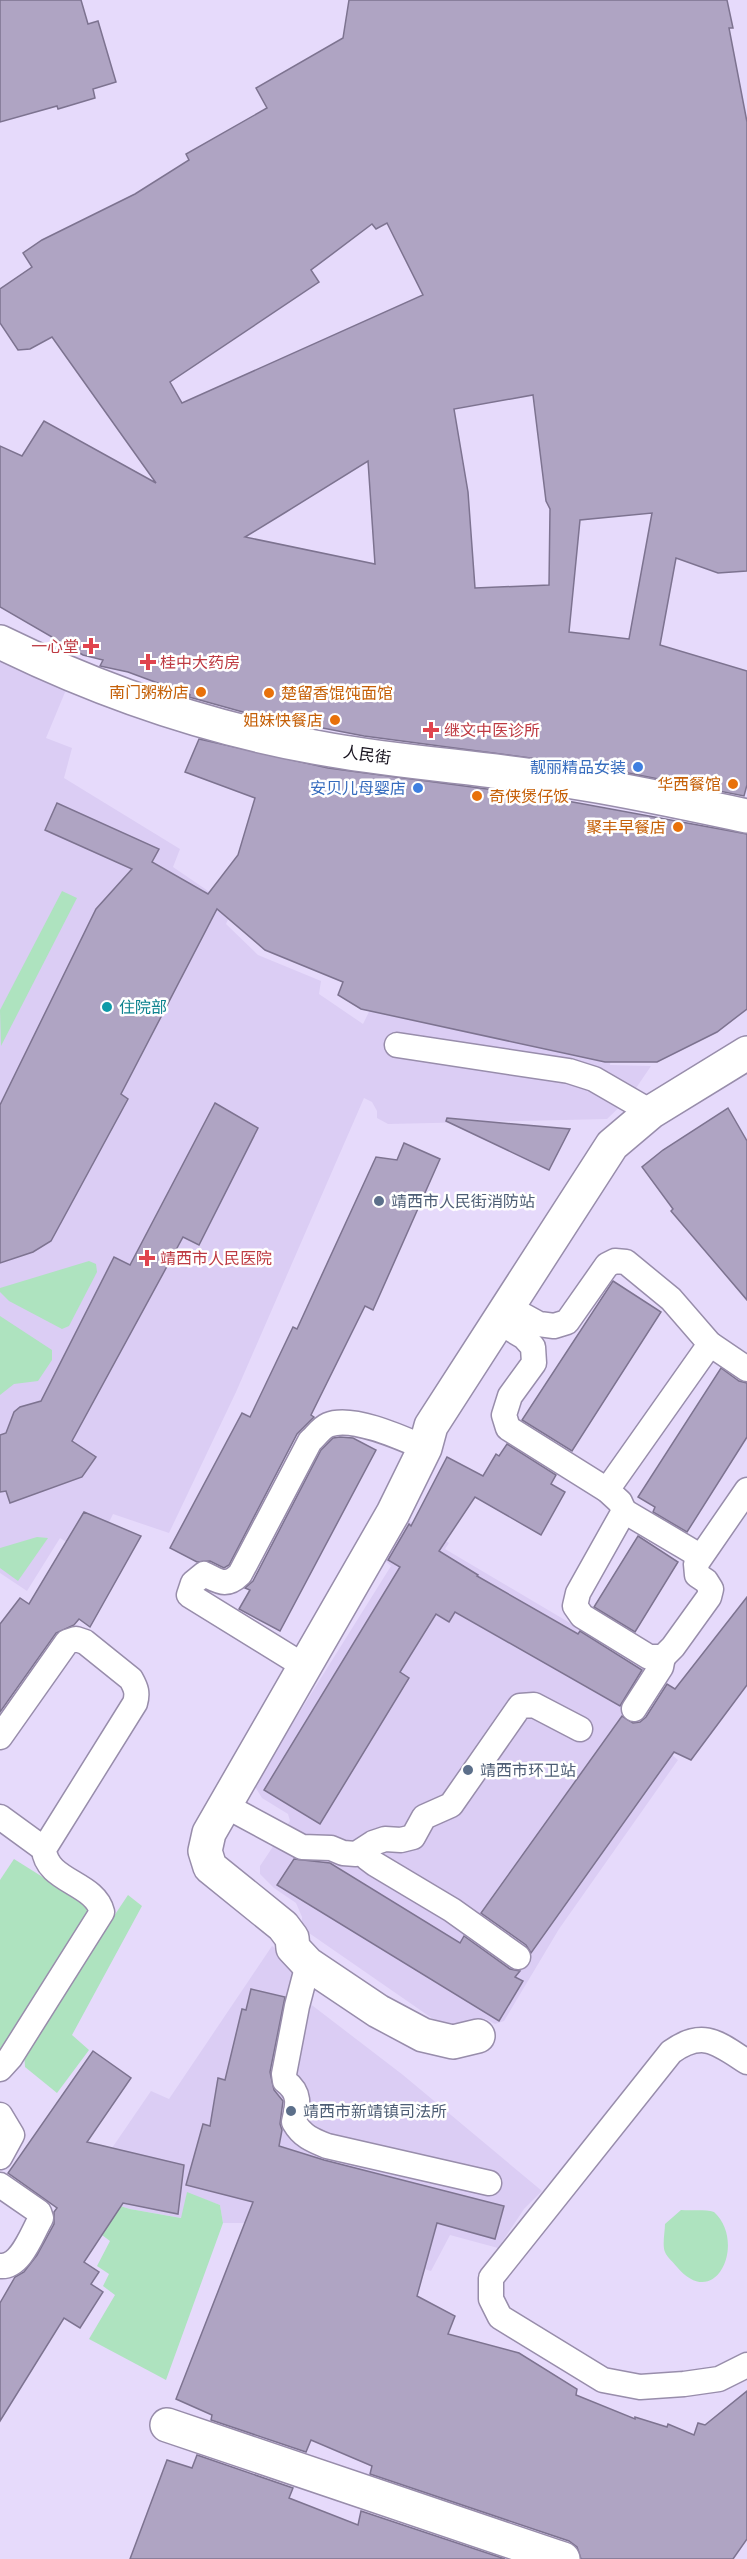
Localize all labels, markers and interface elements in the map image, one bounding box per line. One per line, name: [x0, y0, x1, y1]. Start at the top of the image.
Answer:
place label: 一心堂: [31, 637, 79, 656]
marker: 一心堂: [84, 639, 98, 653]
place label: 桂中大药房: [160, 653, 240, 672]
marker: 桂中大药房: [141, 655, 155, 669]
place label: 南门粥粉店: [109, 683, 189, 702]
place label: 楚留香馄饨面馆: [281, 684, 393, 703]
marker: 南门粥粉店: [194, 685, 208, 699]
marker: 楚留香馄饨面馆: [262, 686, 276, 700]
place label: 姐妹快餐店: [243, 711, 323, 730]
marker: 姐妹快餐店: [328, 713, 342, 727]
marker: 继文中医诊所: [422, 721, 440, 739]
place label: 继文中医诊所: [444, 721, 540, 740]
street label: 人民街: [342, 742, 392, 768]
place label: 靓丽精品女装: [530, 758, 626, 777]
marker: 靓丽精品女装: [631, 760, 645, 774]
place label: 华西餐馆: [657, 775, 721, 794]
marker: 华西餐馆: [726, 777, 740, 791]
place label: 安贝儿母婴店: [310, 779, 406, 798]
marker: 安贝儿母婴店: [411, 781, 425, 795]
place label: 奇侠煲仔饭: [489, 787, 569, 806]
marker: 奇侠煲仔饭: [470, 789, 484, 803]
place label: 聚丰早餐店: [586, 818, 666, 837]
marker: 聚丰早餐店: [671, 820, 685, 834]
place label: 住院部: [119, 998, 167, 1017]
marker: 住院部: [100, 1000, 114, 1014]
place label: 靖西市人民街消防站: [391, 1192, 535, 1211]
marker: 靖西市人民街消防站: [372, 1194, 386, 1208]
marker: 靖西市人民医院: [138, 1249, 156, 1267]
place label: 靖西市人民医院: [160, 1249, 272, 1268]
place label: 靖西市环卫站: [480, 1761, 576, 1780]
marker: 靖西市环卫站: [461, 1763, 475, 1777]
place label: 靖西市新靖镇司法所: [303, 2102, 447, 2121]
marker: 靖西市新靖镇司法所: [284, 2104, 298, 2118]

